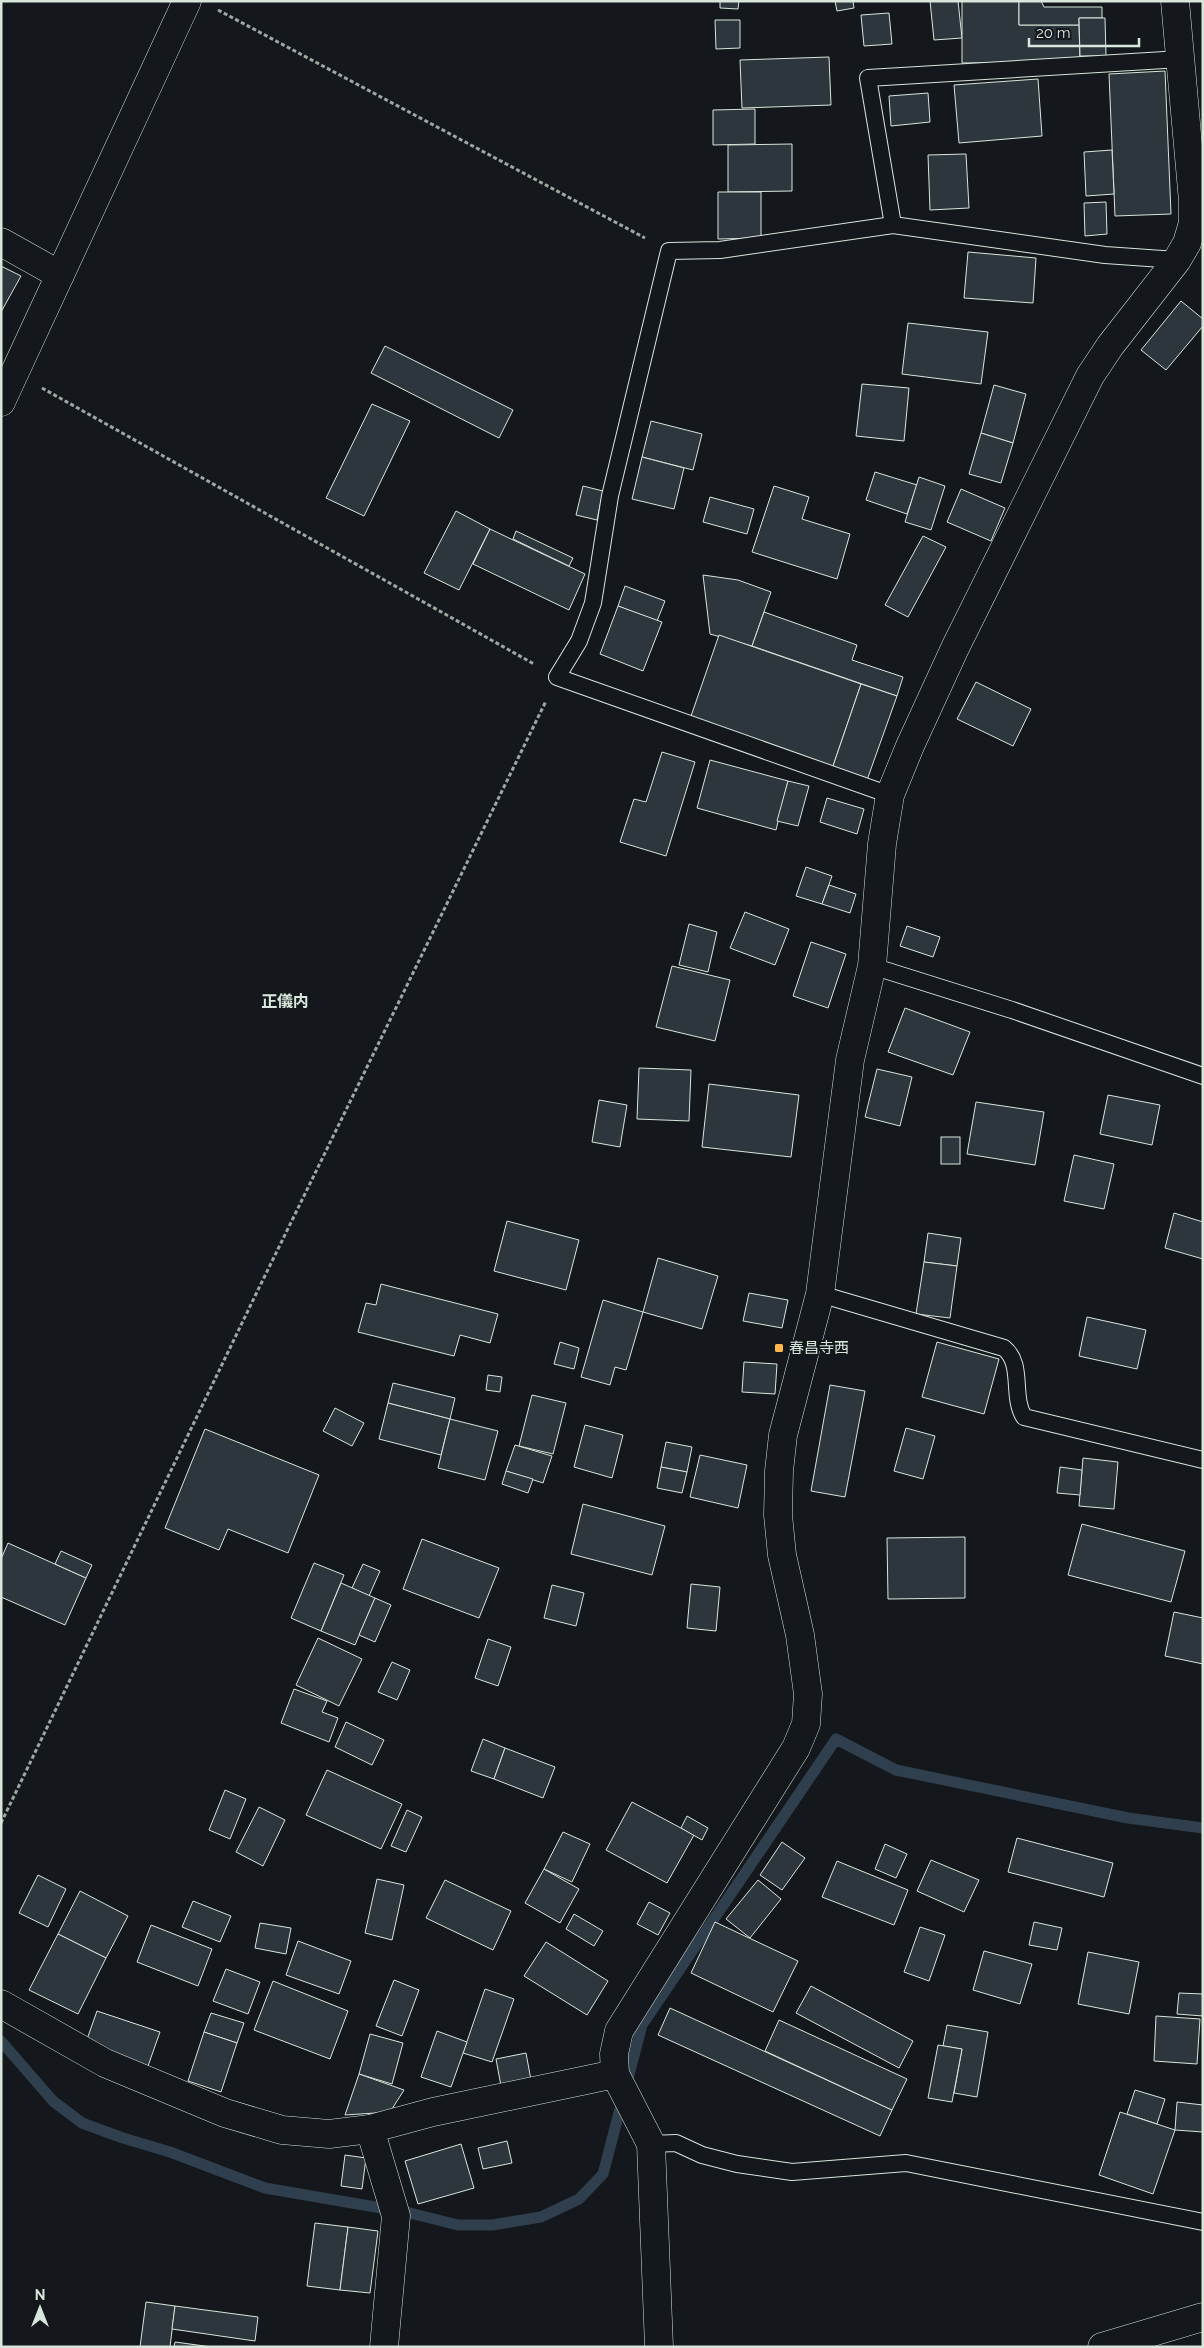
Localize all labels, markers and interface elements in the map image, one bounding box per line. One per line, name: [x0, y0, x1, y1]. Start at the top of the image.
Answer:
scale bar: [1029, 15, 1139, 47]
text: 20 m: [1036, 24, 1071, 42]
district label: 正儀内: [261, 992, 309, 1011]
place label: 春昌寺西: [789, 1339, 849, 1357]
marker: 春昌寺西: [773, 1342, 785, 1354]
north arrow: [15, 2283, 65, 2333]
text: N: [35, 2287, 45, 2303]

